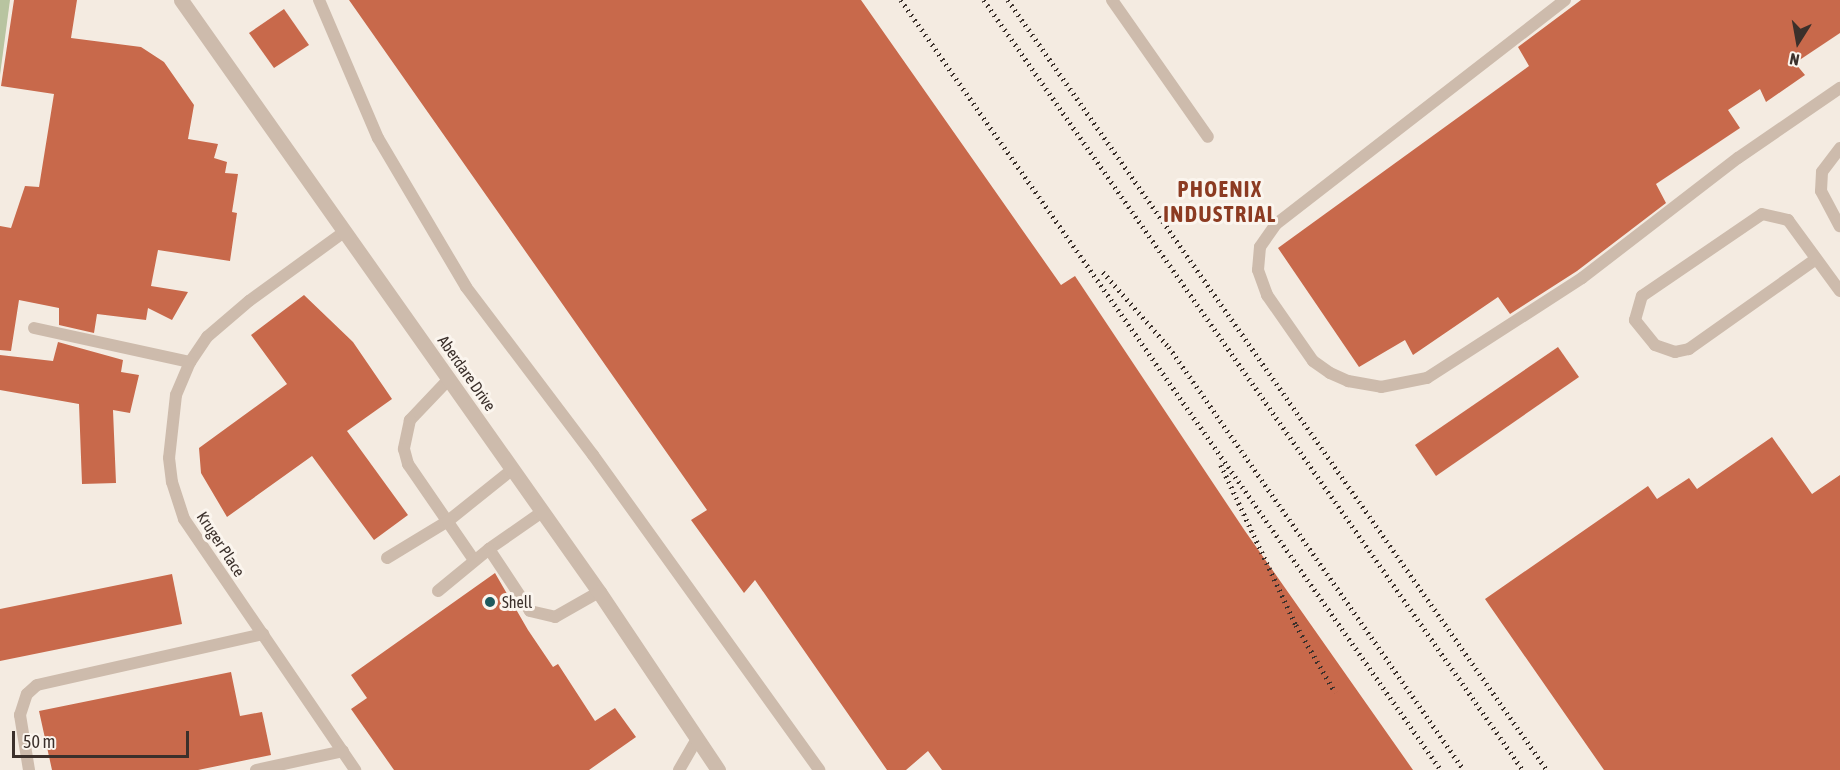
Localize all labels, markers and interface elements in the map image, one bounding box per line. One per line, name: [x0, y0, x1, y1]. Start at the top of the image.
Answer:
north arrow: [1768, 12, 1828, 72]
text: N: [1788, 50, 1801, 69]
district label: PHOENIX INDUSTRIAL: [1163, 176, 1277, 228]
street label: Aberdare Drive: [434, 332, 500, 414]
street label: Kruger Place: [193, 508, 249, 580]
place label: Shell: [502, 592, 532, 612]
marker: Shell: [483, 595, 497, 609]
scale bar: [15, 719, 192, 757]
text: 50 m: [23, 731, 55, 752]

